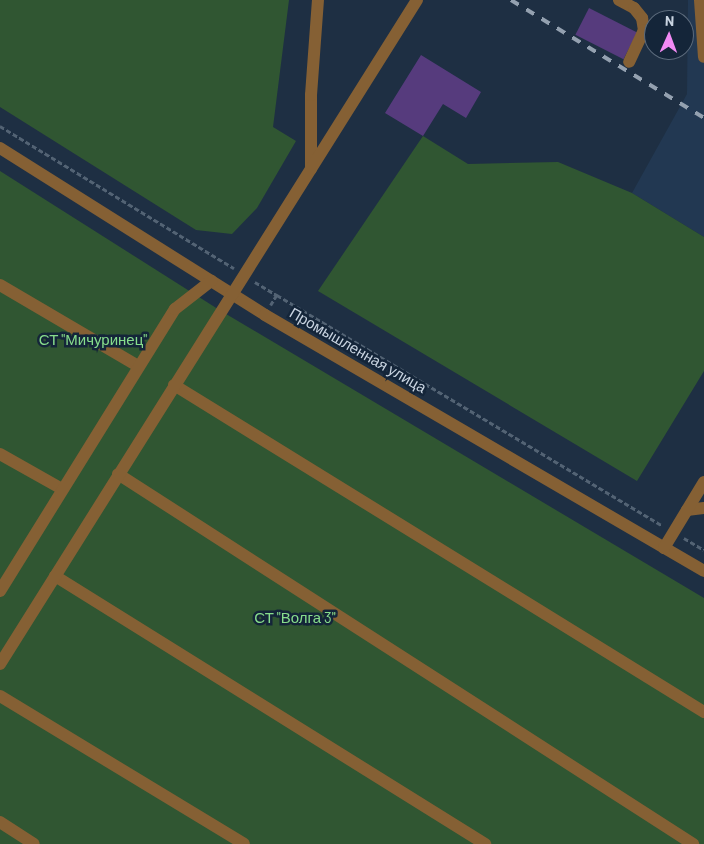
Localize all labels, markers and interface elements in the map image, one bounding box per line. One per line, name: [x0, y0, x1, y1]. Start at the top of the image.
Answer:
north arrow: [644, 10, 694, 60]
text: N: [665, 12, 674, 29]
street label: Промышленная улица: [286, 303, 430, 397]
park label: СТ "Мичуринец": [39, 331, 147, 349]
park label: СТ "Волга 3": [254, 609, 336, 627]

